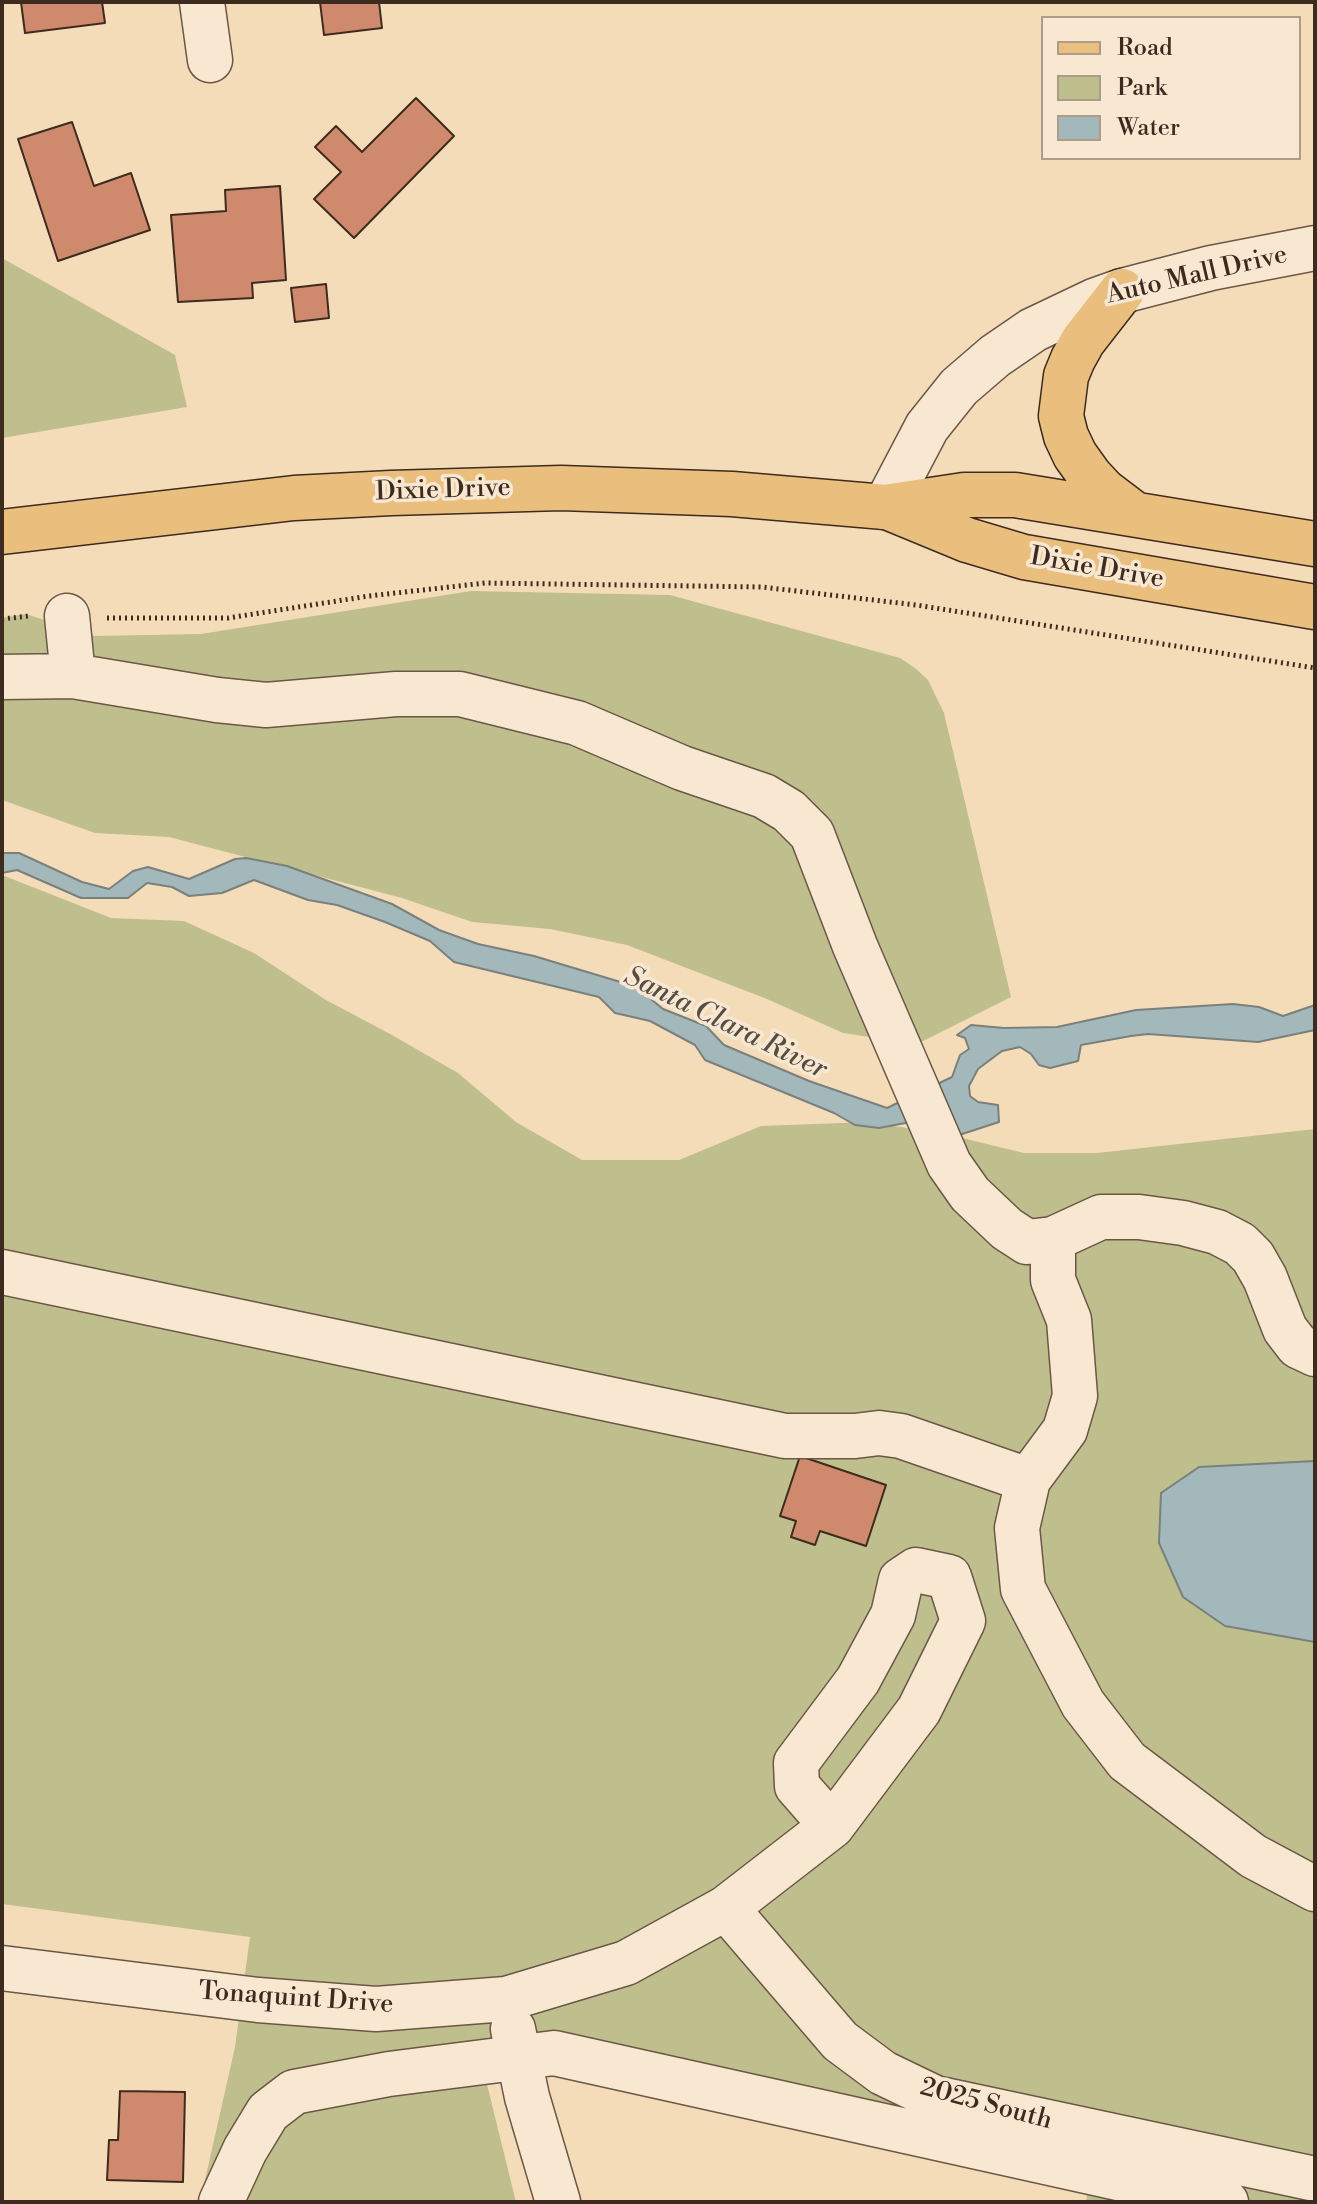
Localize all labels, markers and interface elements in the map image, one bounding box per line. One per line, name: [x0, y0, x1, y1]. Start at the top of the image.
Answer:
legend: [1041, 16, 1301, 160]
text: Road: [1117, 33, 1173, 63]
text: Park: [1117, 73, 1167, 103]
text: Water: [1117, 113, 1180, 143]
street label: Auto Mall Drive: [1104, 240, 1290, 312]
street label: Dixie Drive: [375, 473, 511, 509]
street label: Dixie Drive: [1028, 542, 1166, 596]
water label: Santa Clara River: [618, 960, 832, 1088]
street label: Tonaquint Drive: [198, 1977, 394, 2021]
street label: 2025 South: [917, 2072, 1055, 2138]

